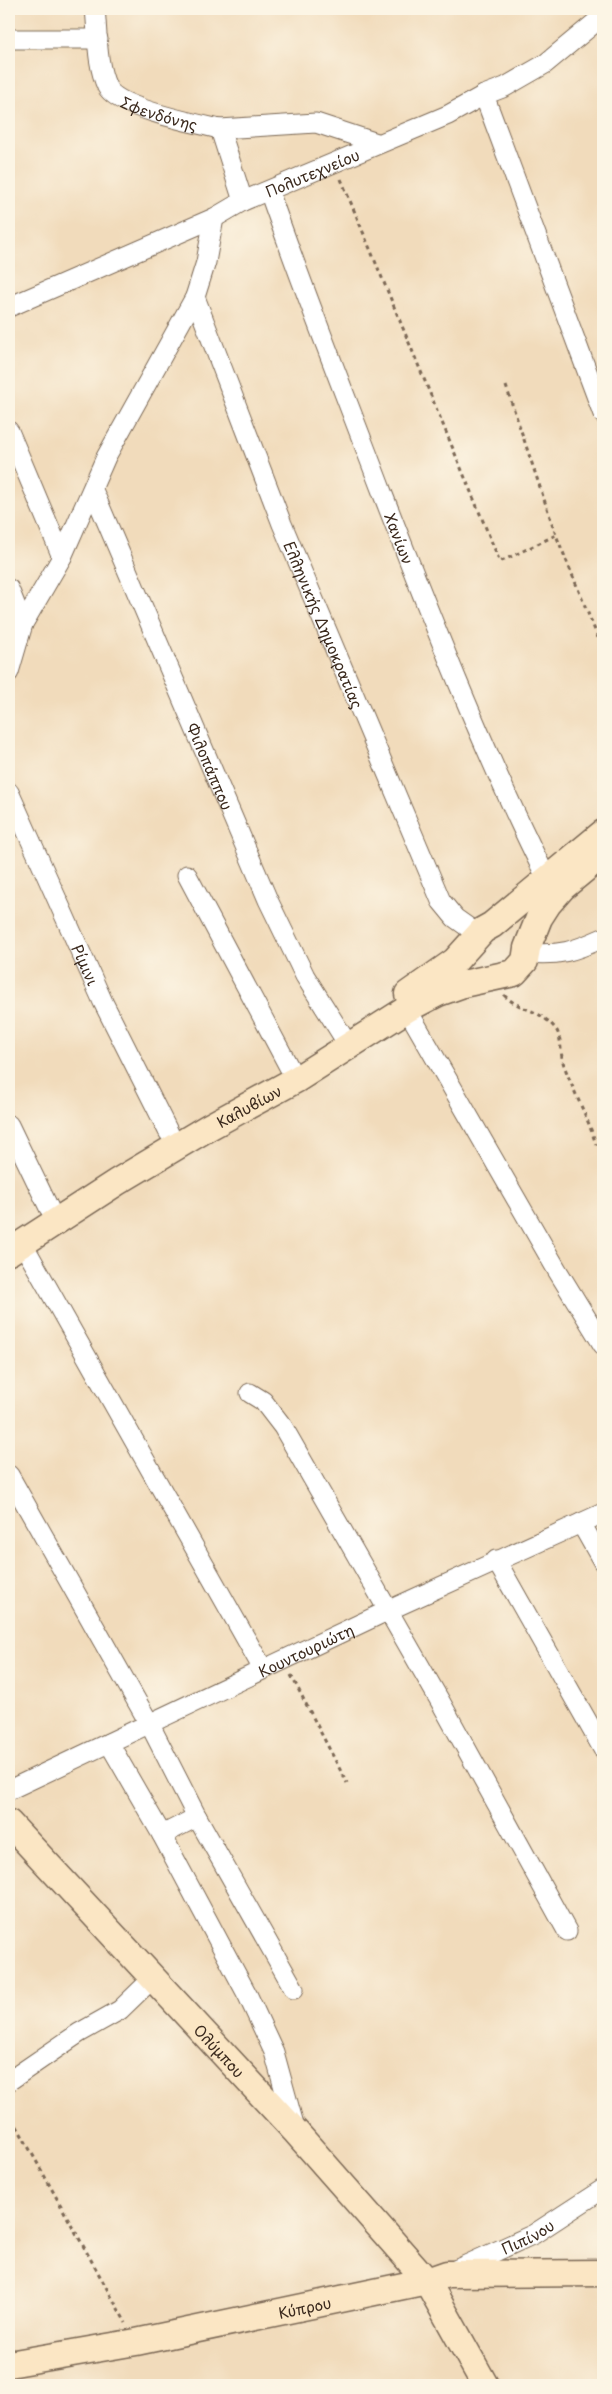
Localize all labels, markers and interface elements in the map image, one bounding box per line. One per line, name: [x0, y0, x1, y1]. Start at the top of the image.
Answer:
street label: Σφενδόνης: [117, 90, 200, 135]
street label: Πολυτεχνείου: [261, 142, 363, 202]
street label: Χανίων: [380, 509, 420, 567]
street label: Ελληνικής Δημοκρατίας: [279, 537, 370, 712]
street label: Φιλοπάππου: [182, 719, 240, 813]
street label: Ρίμινι: [67, 940, 105, 989]
street label: Καλυβίων: [212, 1078, 285, 1133]
street label: Κουντουριώτη: [254, 1617, 357, 1682]
street label: Ολύμπου: [189, 2018, 251, 2082]
street label: Πιπίνου: [497, 2213, 558, 2259]
street label: Κύπρου: [276, 2290, 333, 2323]

